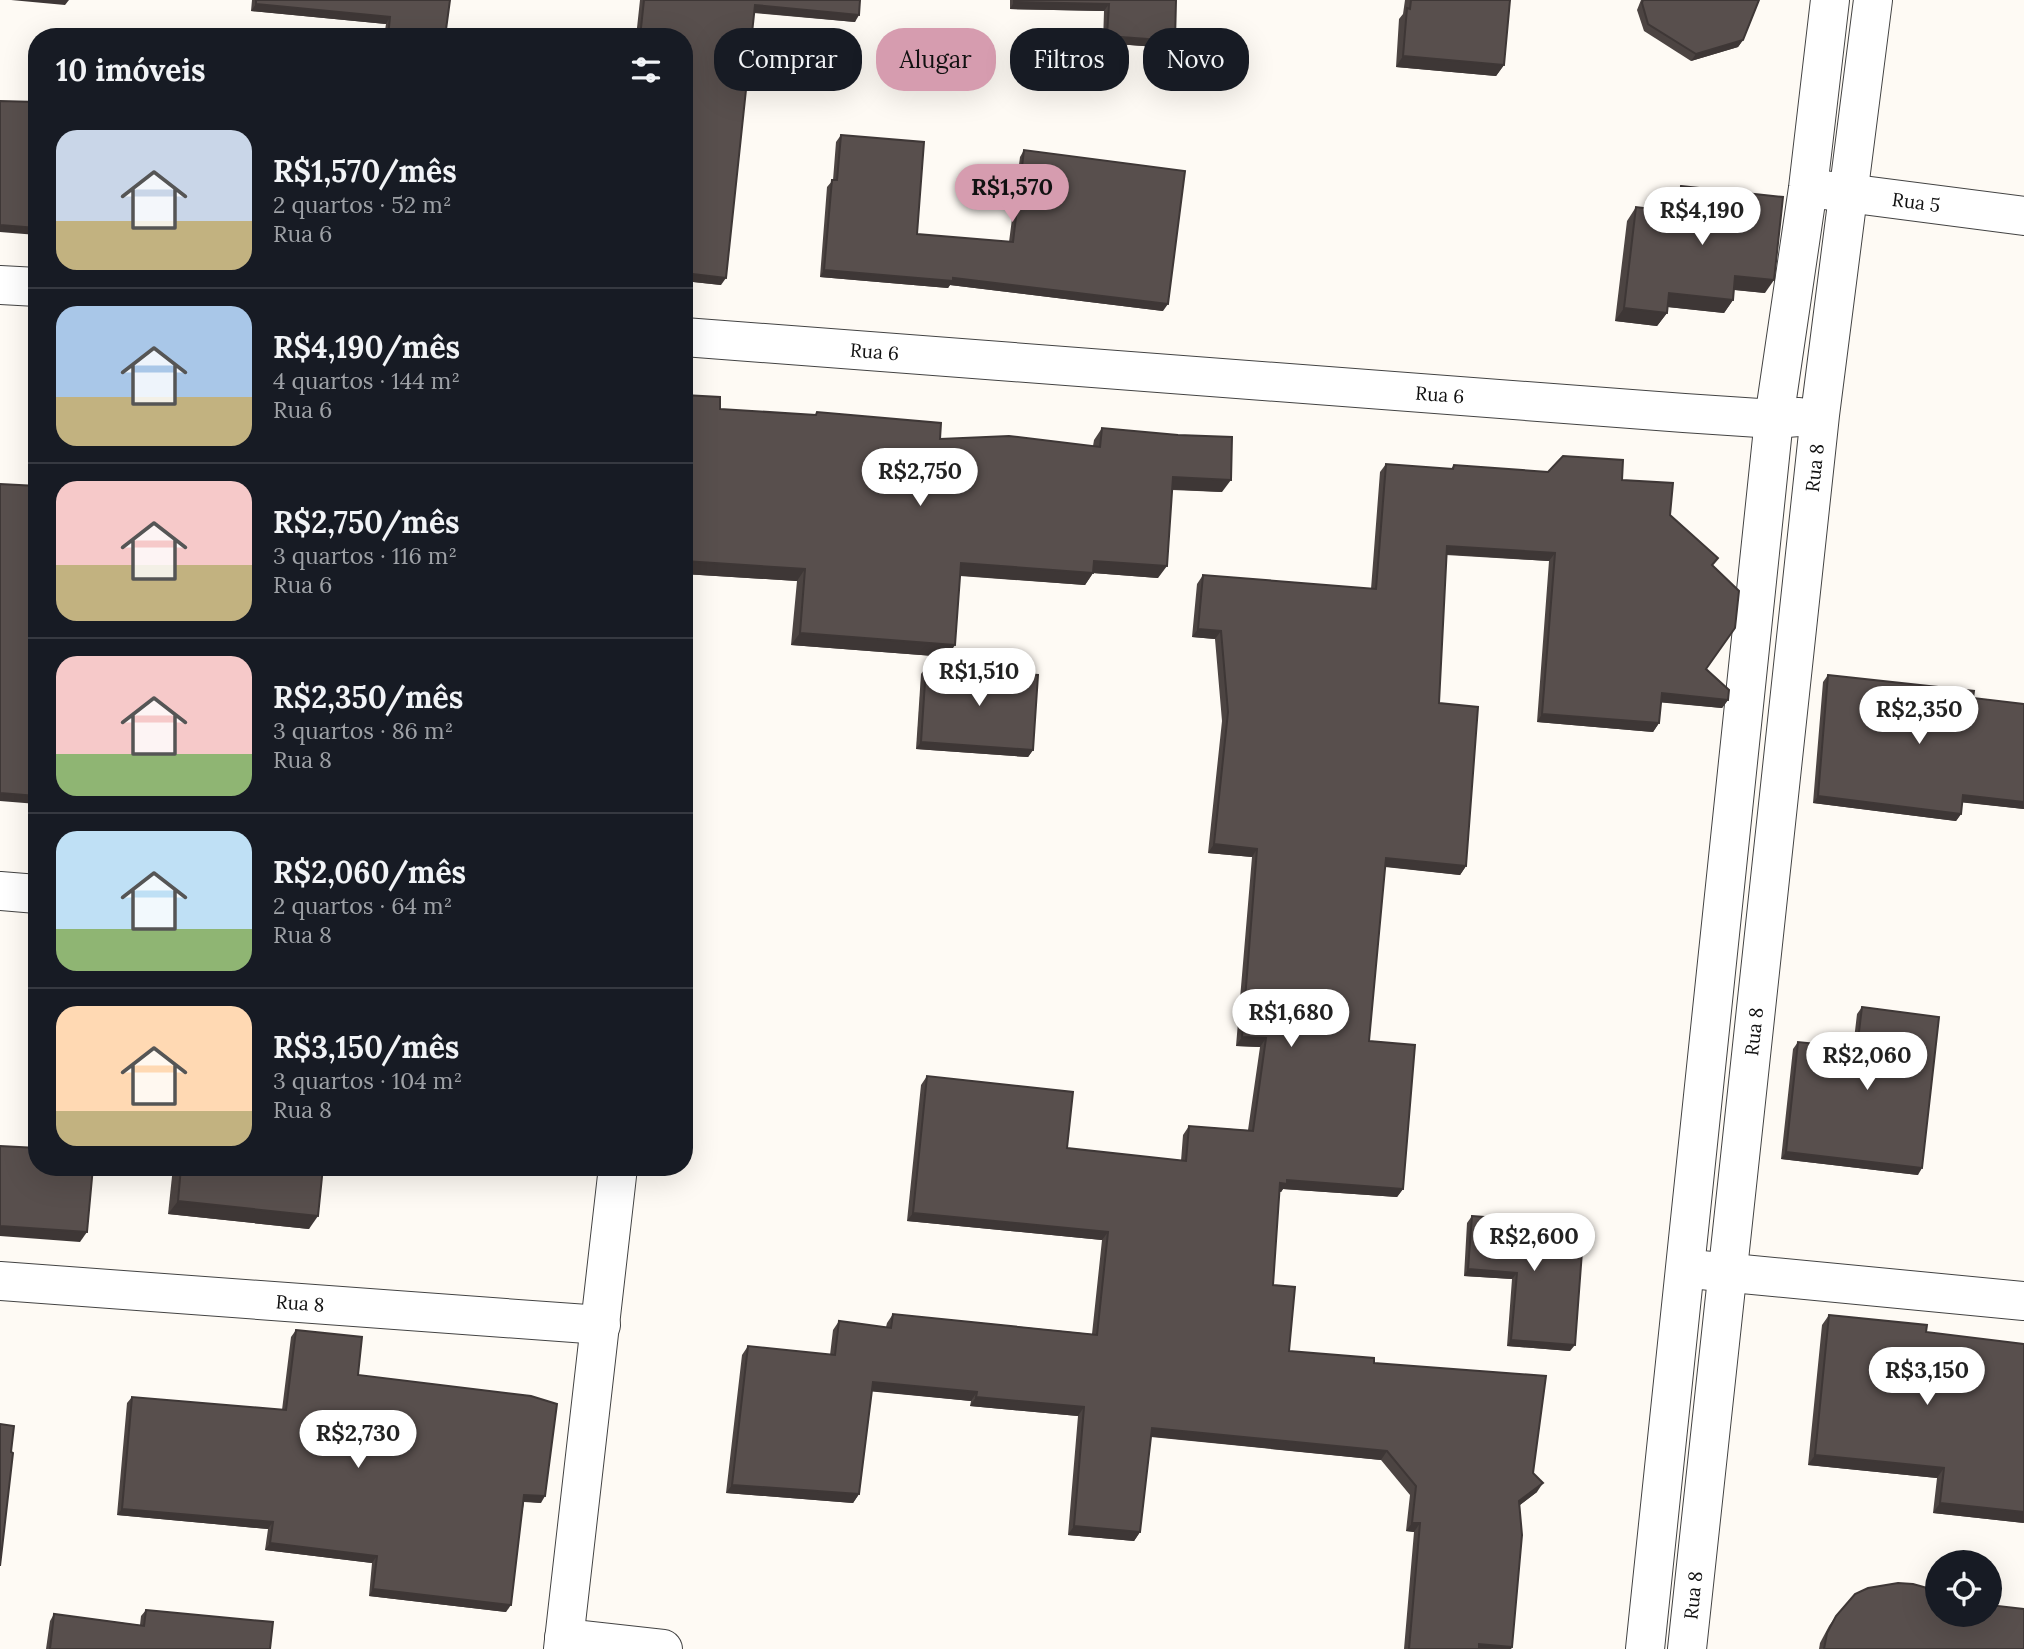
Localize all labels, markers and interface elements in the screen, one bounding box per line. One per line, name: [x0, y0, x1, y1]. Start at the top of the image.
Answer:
chip: Comprar: [714, 28, 862, 91]
chip: Alugar: [876, 28, 996, 91]
chip: Filtros: [1010, 28, 1129, 91]
chip: Novo: [1143, 28, 1249, 91]
text: 10 imóveis: [56, 51, 206, 89]
icon: filters: [627, 51, 665, 89]
text: R$1,570/mês: [273, 152, 457, 190]
icon: home: [112, 158, 196, 242]
pin: R$1,570: [947, 164, 1077, 224]
text: R$1,570: [971, 172, 1053, 201]
street label: Rua 5: [1891, 187, 1942, 217]
pin: R$4,190: [1637, 188, 1767, 247]
text: 2 quartos · 52 m²: [273, 190, 452, 219]
text: R$4,190: [1660, 195, 1744, 224]
text: Rua 6: [273, 219, 332, 248]
text: R$4,190/mês: [273, 328, 460, 366]
icon: home: [112, 334, 196, 418]
street label: Rua 6: [849, 338, 900, 365]
text: 4 quartos · 144 m²: [273, 366, 460, 395]
street label: Rua 6: [1414, 381, 1465, 408]
text: Rua 6: [273, 395, 332, 424]
street label: Rua 8: [1800, 442, 1829, 493]
pin: R$2,750: [855, 448, 985, 508]
text: R$2,750: [878, 456, 962, 485]
text: R$2,750/mês: [273, 503, 460, 541]
icon: home: [112, 509, 196, 593]
text: 3 quartos · 116 m²: [273, 541, 457, 570]
text: Rua 6: [273, 570, 332, 599]
pin: R$1,510: [914, 648, 1044, 708]
text: R$1,510: [939, 656, 1019, 685]
text: R$2,350/mês: [273, 678, 463, 716]
icon: home: [112, 684, 196, 768]
pin: R$2,350: [1854, 686, 1984, 746]
text: R$2,350: [1875, 694, 1963, 723]
text: 3 quartos · 86 m²: [273, 716, 453, 745]
text: Rua 8: [273, 745, 332, 774]
text: R$2,060/mês: [273, 853, 466, 891]
icon: home: [112, 859, 196, 943]
text: 2 quartos · 64 m²: [273, 891, 452, 920]
text: Rua 8: [273, 920, 332, 949]
pin: R$1,680: [1226, 990, 1356, 1049]
text: R$1,680: [1248, 997, 1334, 1026]
street label: Rua 8: [1739, 1006, 1768, 1057]
text: R$3,150/mês: [273, 1028, 459, 1066]
pin: R$2,060: [1802, 1032, 1932, 1092]
icon: home: [112, 1034, 196, 1118]
text: R$2,060: [1822, 1040, 1912, 1069]
text: 3 quartos · 104 m²: [273, 1066, 462, 1095]
text: Rua 8: [273, 1095, 332, 1124]
pin: R$2,600: [1469, 1214, 1599, 1273]
text: R$2,600: [1489, 1221, 1579, 1250]
street label: Rua 8: [275, 1289, 325, 1317]
pin: R$3,150: [1862, 1348, 1992, 1407]
text: R$3,150: [1885, 1355, 1969, 1384]
pin: R$2,730: [293, 1410, 423, 1470]
text: R$2,730: [316, 1418, 400, 1447]
map controls: [1925, 1550, 2002, 1627]
button: locate: [1925, 1550, 2002, 1627]
street label: Rua 8: [1678, 1570, 1707, 1621]

